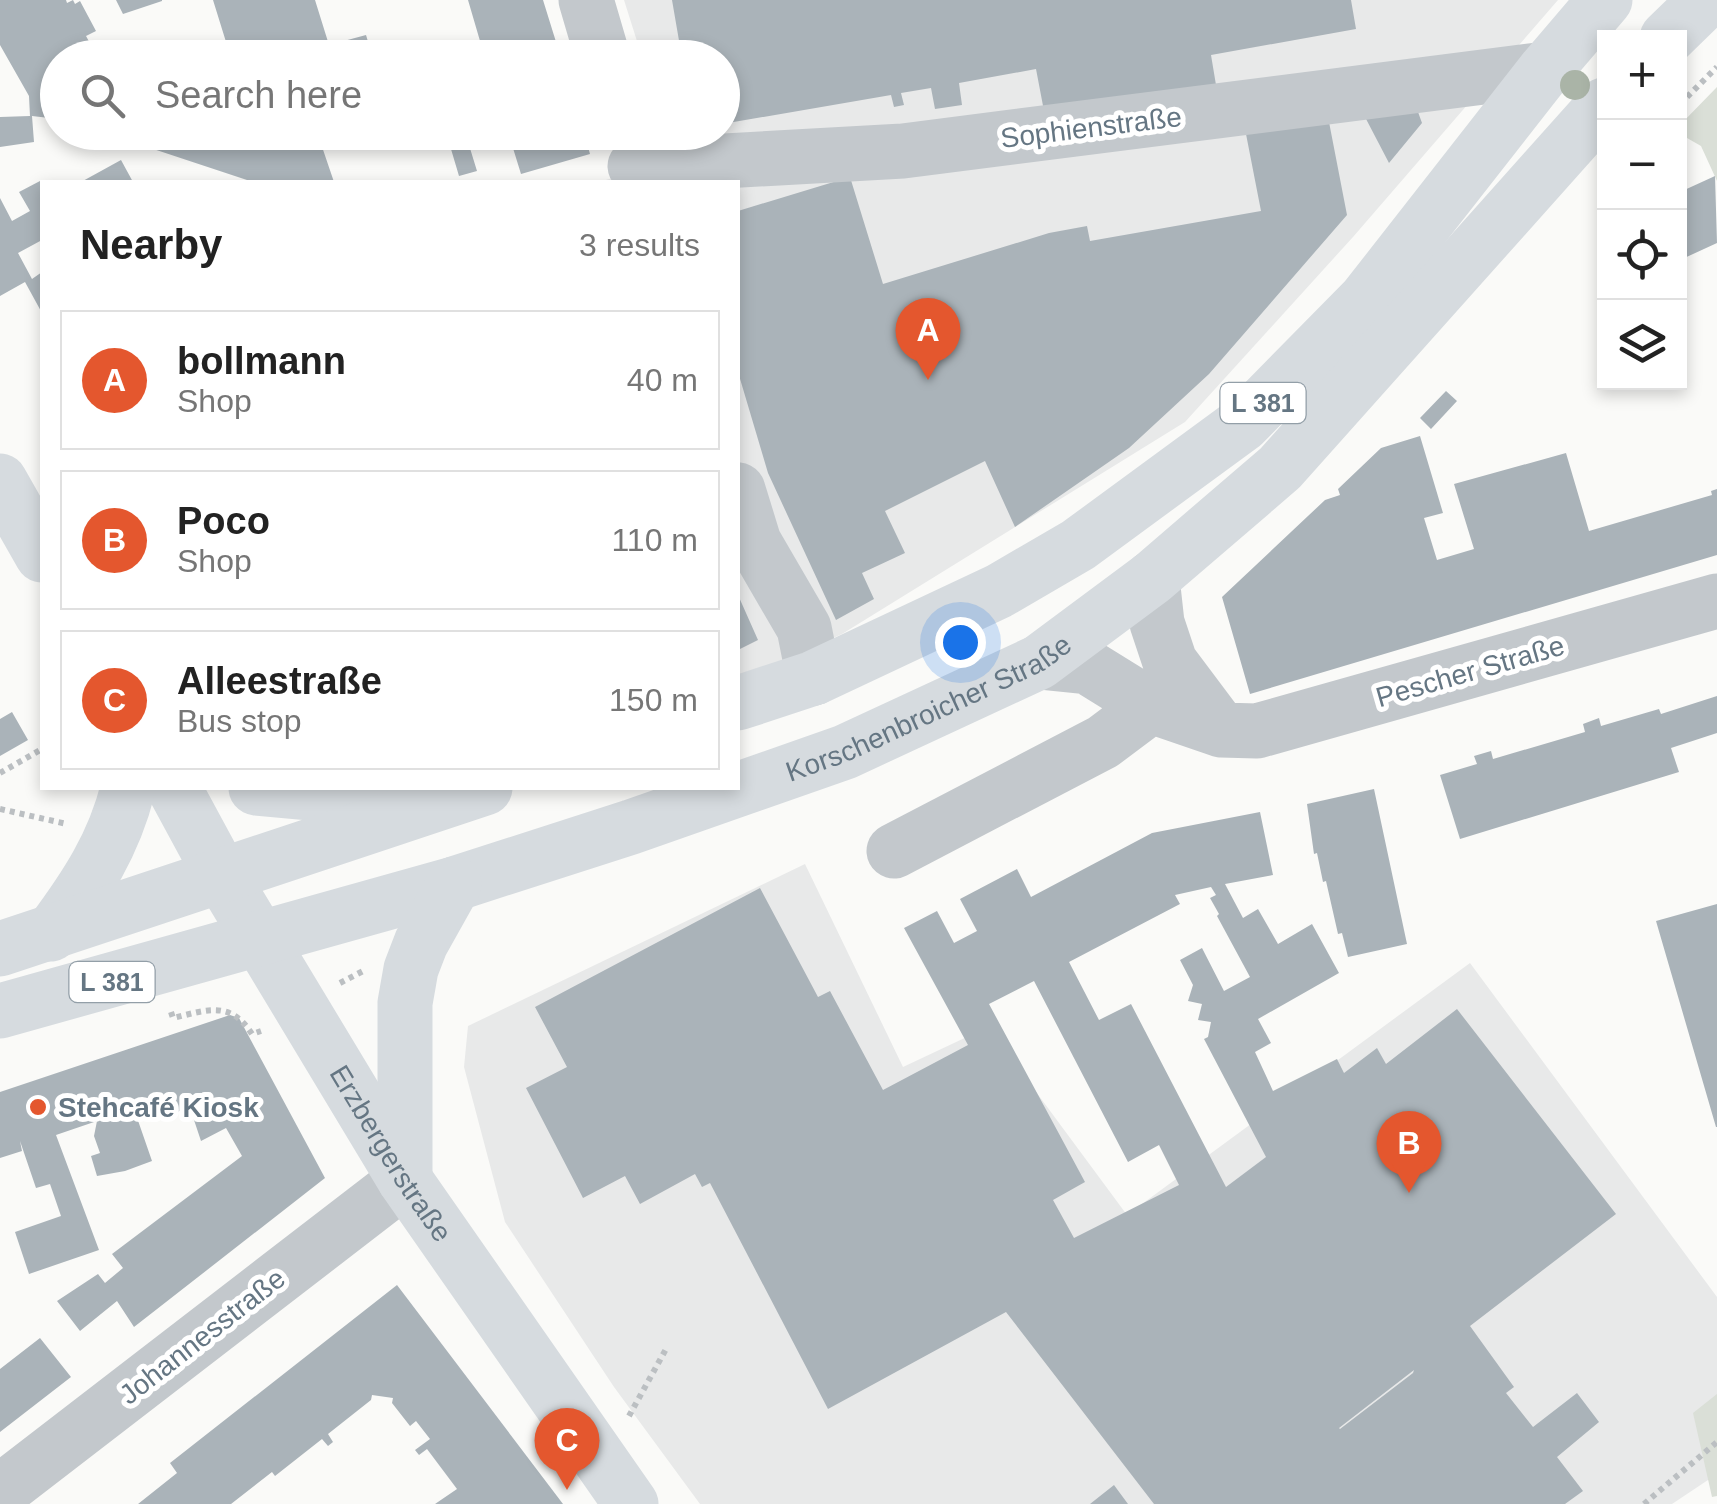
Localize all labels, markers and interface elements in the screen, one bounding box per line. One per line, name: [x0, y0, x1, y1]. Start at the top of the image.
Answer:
map controls: [1597, 30, 1687, 390]
button: +: [1597, 30, 1687, 120]
search box: [40, 40, 740, 150]
icon: search: [75, 68, 130, 123]
text: Search here: [155, 74, 362, 116]
street label: Sophienstraße: [999, 101, 1183, 154]
button: −: [1597, 120, 1687, 210]
button: locate: [1597, 210, 1687, 300]
text: Nearby: [80, 221, 222, 268]
text: 3 results: [579, 227, 700, 263]
pin: A: [896, 298, 960, 380]
button: layers: [1597, 300, 1687, 390]
text: bollmann: [177, 340, 346, 382]
text: A: [103, 362, 126, 398]
text: 40 m: [627, 362, 698, 398]
text: Shop: [177, 383, 252, 419]
road number: L 381: [1220, 383, 1306, 423]
text: Poco: [177, 500, 270, 542]
text: B: [103, 522, 126, 558]
text: 110 m: [611, 522, 698, 558]
text: Shop: [177, 543, 252, 579]
your location: [935, 617, 986, 668]
street label: Korschenbroicher Straße: [782, 629, 1077, 788]
street label: Pescher Straße: [1372, 630, 1568, 713]
text: Alleestraße: [177, 660, 382, 702]
text: C: [103, 682, 126, 718]
text: 150 m: [609, 682, 698, 718]
text: Bus stop: [177, 703, 302, 739]
road number: L 381: [70, 962, 154, 1002]
street label: Erzbergerstraße: [324, 1060, 458, 1247]
place label: Stehcafé Kiosk: [58, 1092, 259, 1123]
marker: Stehcafé Kiosk: [27, 1096, 49, 1118]
pin: B: [1376, 1110, 1442, 1193]
street label: Johannesstraße: [114, 1262, 291, 1410]
pin: C: [534, 1408, 600, 1490]

